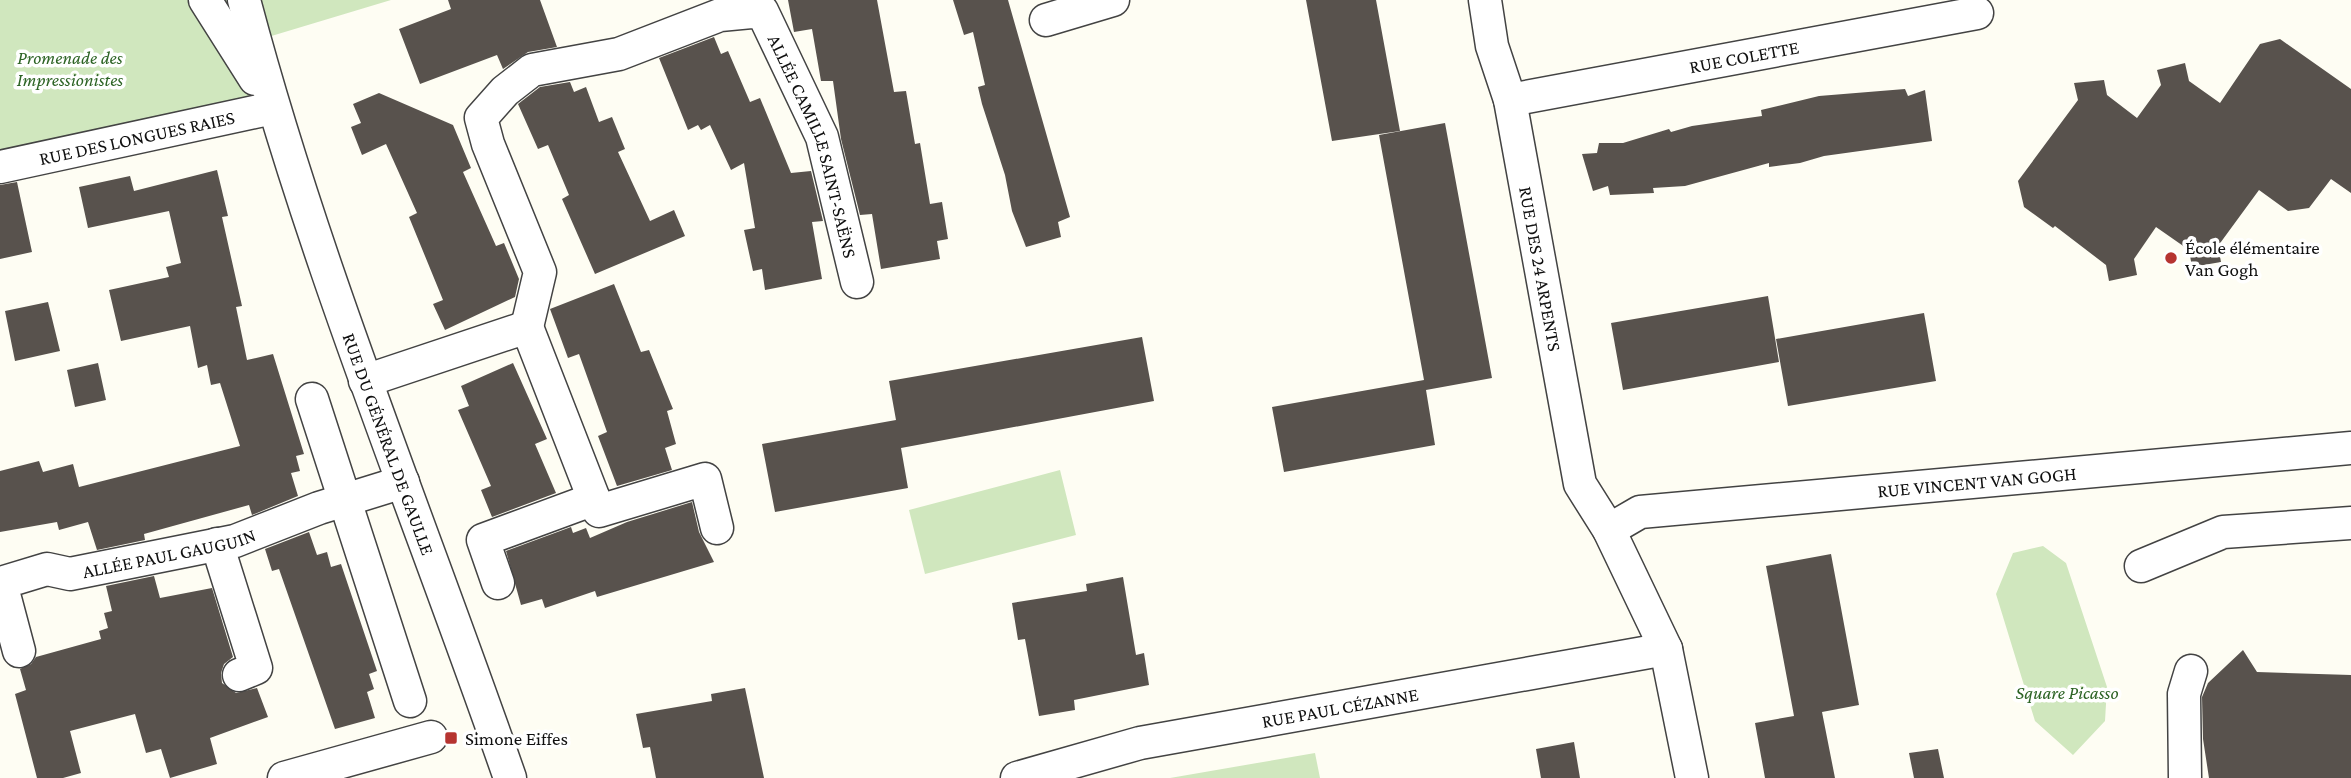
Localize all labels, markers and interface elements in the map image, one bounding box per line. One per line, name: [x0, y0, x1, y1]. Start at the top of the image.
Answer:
street label: ALLÉE CAMILLE SAINT-SAËNS: [764, 31, 861, 260]
street label: RUE COLETTE: [1688, 36, 1801, 77]
park label: Promenade des Impressionistes: [17, 47, 123, 90]
street label: RUE DES LONGUES RAIES: [37, 107, 237, 169]
street label: RUE DES 24 ARPENTS: [1515, 185, 1566, 353]
place label: École élémentaire Van Gogh: [2185, 237, 2320, 280]
marker: École élémentaire Van Gogh: [2163, 250, 2179, 266]
street label: RUE DU GÉNÉRAL DE GAULLE: [338, 330, 439, 558]
street label: RUE VINCENT VAN GOGH: [1876, 463, 2077, 502]
street label: ALLÉE PAUL GAUGUIN: [81, 524, 259, 582]
park label: Square Picasso: [2015, 682, 2119, 703]
street label: RUE PAUL CÉZANNE: [1260, 683, 1420, 732]
place label: Simone Eiffes: [465, 728, 568, 749]
marker: Simone Eiffes: [443, 730, 459, 746]

